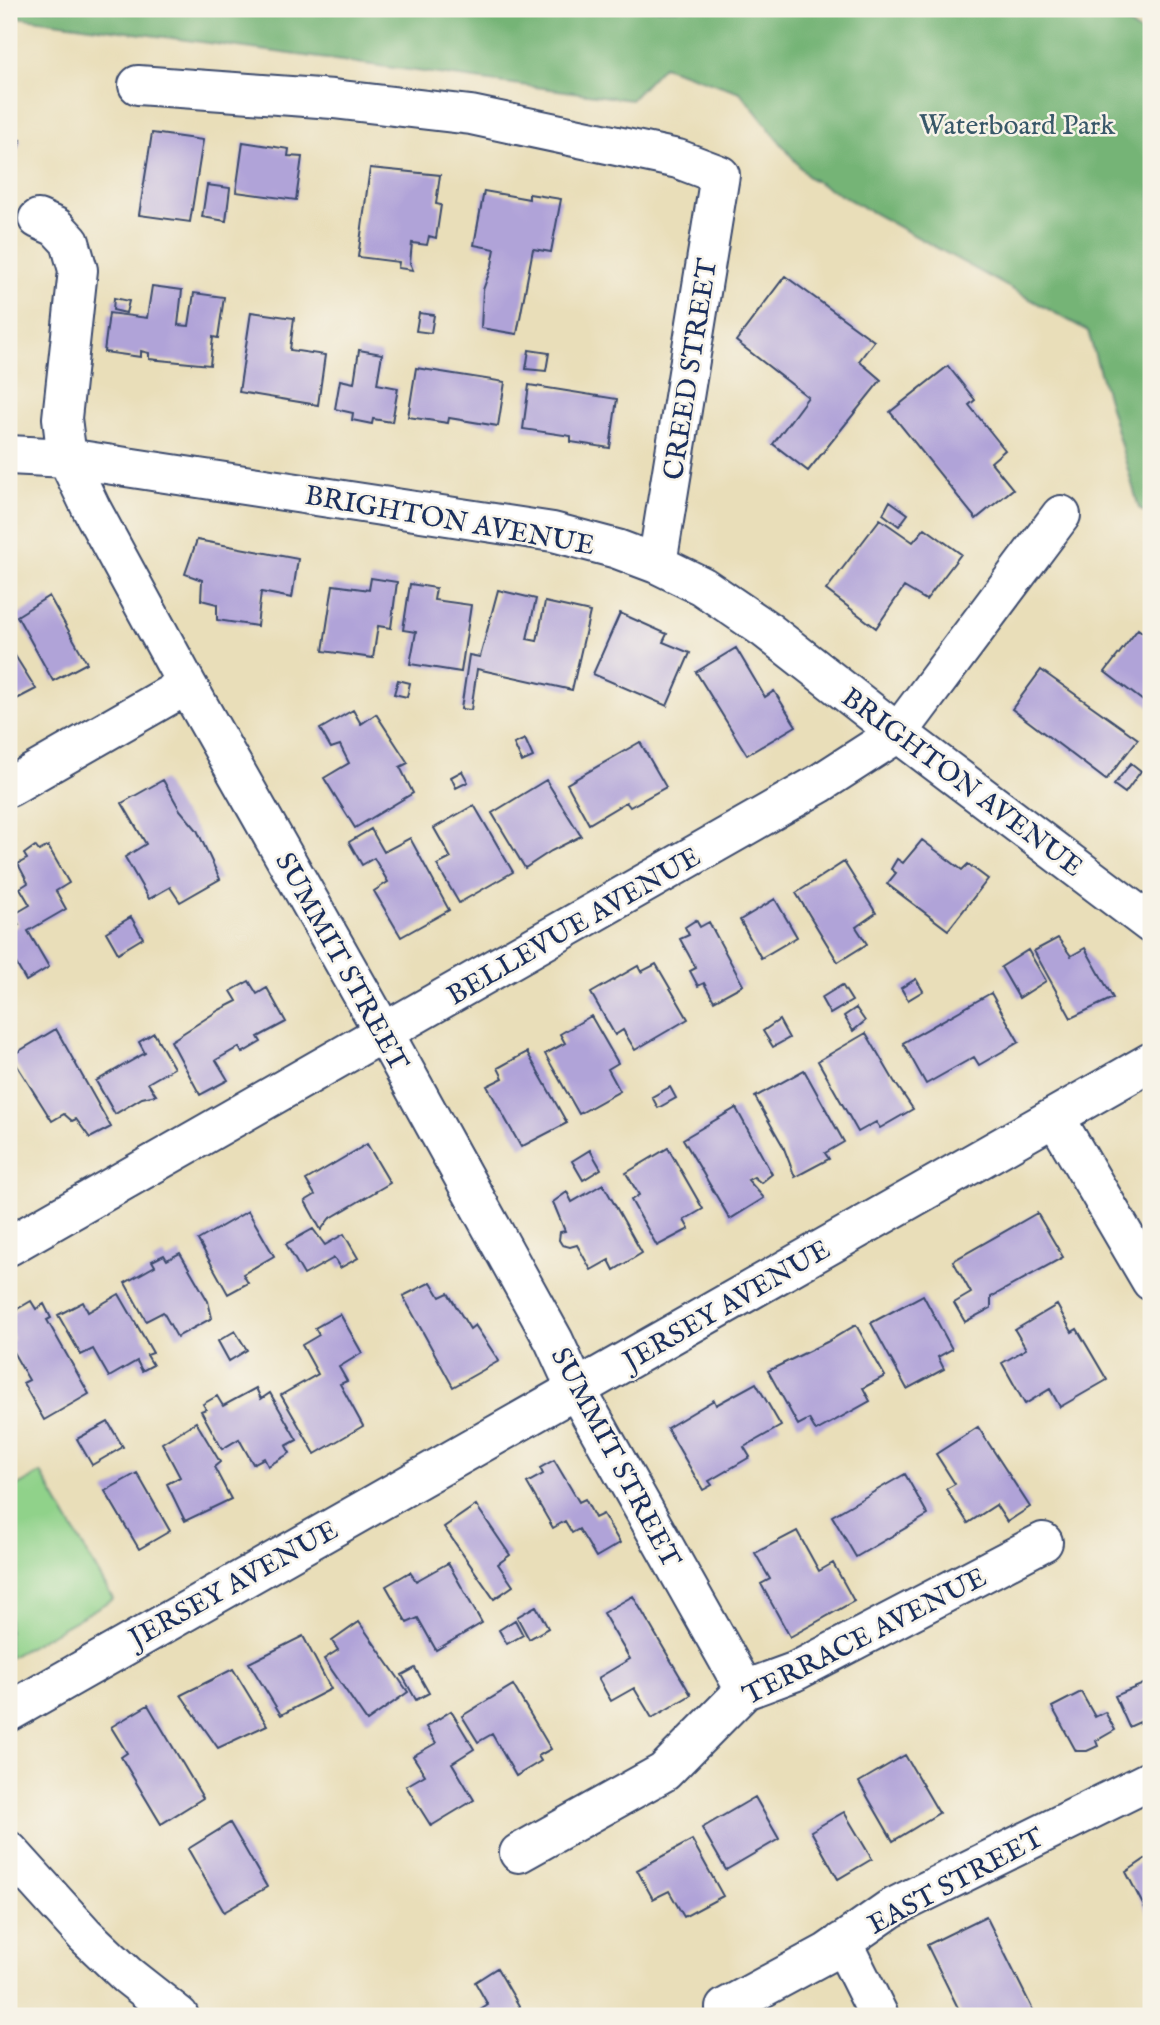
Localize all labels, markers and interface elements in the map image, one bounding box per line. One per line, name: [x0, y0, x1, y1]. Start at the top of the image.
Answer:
park label: Waterboard Park: [919, 109, 1116, 144]
street label: CREED STREET: [657, 256, 726, 483]
street label: BRIGHTON AVENUE: [302, 479, 597, 564]
street label: BRIGHTON AVENUE: [834, 681, 1089, 885]
street label: BELLEVUE AVENUE: [441, 840, 707, 1014]
street label: SUMMIT STREET: [266, 847, 416, 1078]
street label: JERSEY AVENUE: [615, 1233, 837, 1381]
street label: SUMMIT STREET: [542, 1342, 688, 1575]
street label: JERSEY AVENUE: [121, 1513, 345, 1659]
street label: TERRACE AVENUE: [737, 1561, 993, 1714]
street label: EAST STREET: [862, 1821, 1051, 1943]

